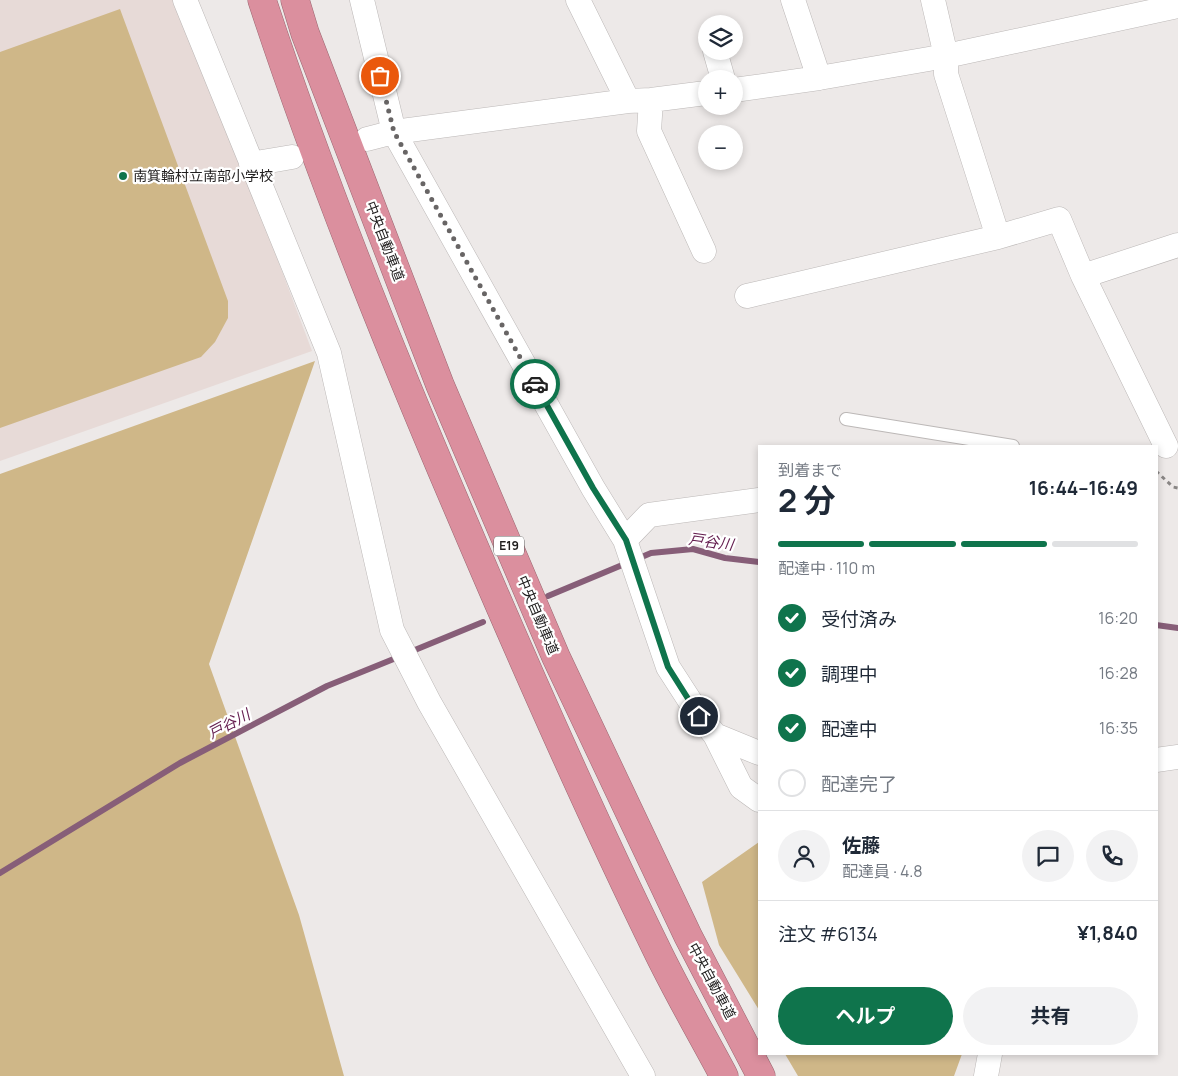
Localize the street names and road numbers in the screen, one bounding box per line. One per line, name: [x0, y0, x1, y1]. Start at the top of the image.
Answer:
street label: 中央自動車道: [362, 198, 409, 283]
road number: E19: [494, 536, 524, 556]
street label: 中央自動車道: [513, 572, 564, 657]
street label: 中央自動車道: [684, 939, 741, 1022]

